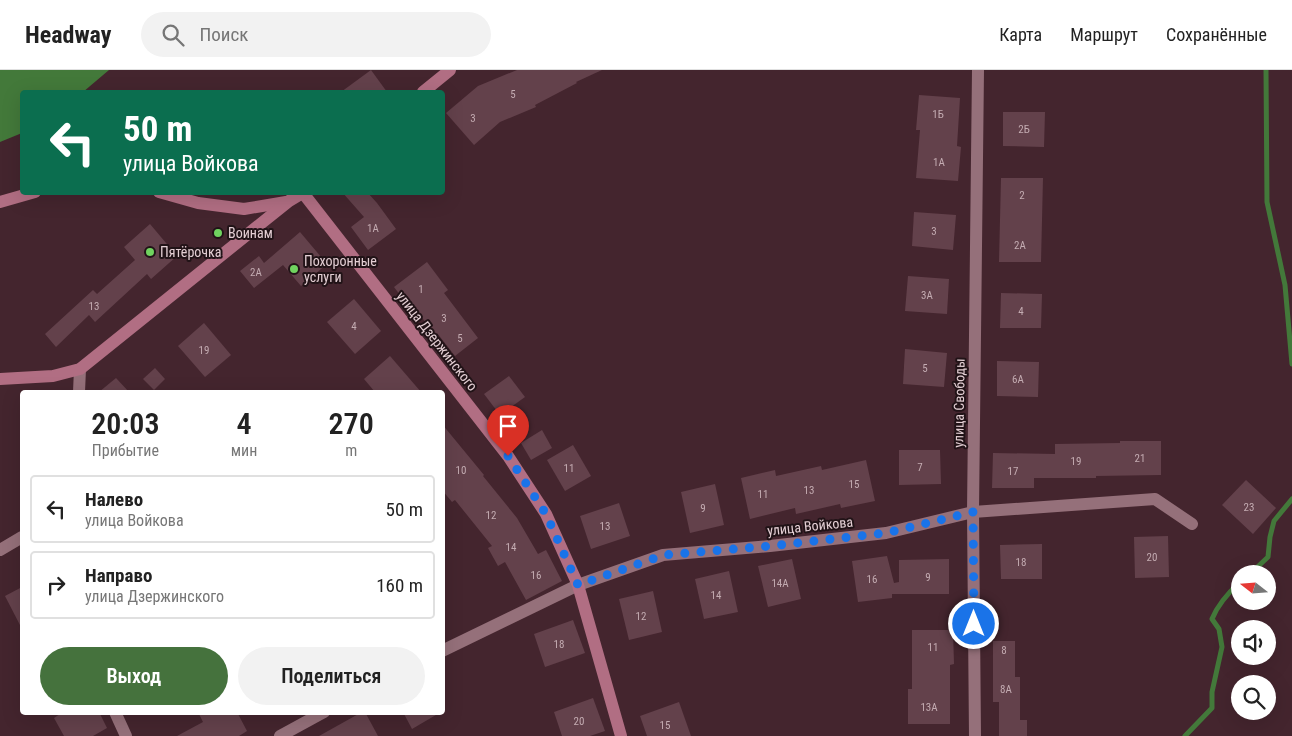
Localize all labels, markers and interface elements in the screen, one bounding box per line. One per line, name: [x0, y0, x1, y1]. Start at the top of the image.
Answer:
search box: [141, 12, 491, 57]
text: Headway: [25, 21, 111, 49]
icon: search: [159, 21, 187, 49]
text: Поиск: [199, 23, 248, 46]
text: Карта: [999, 24, 1042, 45]
text: Маршрут: [1070, 24, 1138, 45]
text: Сохранённые: [1166, 24, 1267, 45]
house number: 5: [510, 88, 516, 101]
house number: 1Б: [932, 108, 944, 121]
text: 50 m: [123, 109, 192, 150]
icon: left: [40, 110, 105, 175]
house number: 3: [470, 112, 476, 125]
house number: 2Б: [1018, 123, 1030, 136]
text: улица Войкова: [123, 151, 259, 176]
house number: 1А: [933, 156, 946, 169]
house number: 2: [1019, 189, 1025, 202]
house number: 1А: [367, 222, 380, 235]
place label: Воинам: [228, 225, 273, 241]
house number: 3: [931, 225, 937, 238]
marker: Воинам: [212, 227, 224, 239]
house number: 2А: [1014, 239, 1027, 252]
place label: Пятёрочка: [160, 244, 222, 260]
marker: Пятёрочка: [144, 246, 156, 258]
place label: Похоронные услуги: [304, 253, 377, 285]
marker: Похоронные услуги: [288, 263, 300, 275]
house number: 2А: [250, 266, 263, 279]
house number: 1: [418, 283, 424, 296]
street label: улица Дзержинского: [393, 288, 481, 394]
house number: 3А: [921, 289, 934, 302]
house number: 13: [89, 300, 99, 313]
house number: 4: [1018, 305, 1024, 318]
house number: 3: [441, 312, 447, 325]
house number: 4: [351, 320, 357, 333]
house number: 5: [457, 332, 463, 345]
house number: 19: [199, 344, 209, 357]
street label: улица Свободы: [950, 358, 968, 448]
house number: 5: [922, 362, 928, 375]
house number: 6А: [1012, 373, 1025, 386]
pin: [487, 405, 529, 456]
text: 20:03: [91, 406, 159, 441]
text: 4: [236, 406, 252, 441]
text: 270: [329, 406, 374, 441]
icon: arrive: [494, 412, 522, 440]
text: Прибытие: [92, 441, 159, 460]
text: мин: [231, 441, 257, 460]
text: m: [345, 441, 357, 460]
house number: 21: [1135, 452, 1145, 465]
house number: 19: [1071, 455, 1081, 468]
house number: 7: [917, 461, 923, 474]
house number: 11: [564, 462, 574, 475]
house number: 10: [456, 464, 466, 477]
house number: 17: [1008, 465, 1018, 478]
house number: 15: [849, 478, 859, 491]
house number: 13: [804, 484, 814, 497]
text: Налево: [85, 488, 143, 511]
house number: 11: [758, 488, 768, 501]
icon: left: [42, 495, 70, 523]
text: 50 m: [386, 498, 423, 521]
house number: 23: [1244, 501, 1254, 514]
house number: 9: [700, 502, 706, 515]
house number: 12: [486, 509, 496, 522]
text: улица Войкова: [85, 511, 184, 530]
street label: улица Войкова: [766, 514, 854, 538]
house number: 13: [600, 520, 610, 533]
house number: 14: [506, 541, 517, 554]
house number: 20: [1147, 551, 1157, 564]
house number: 18: [1016, 556, 1026, 569]
text: Направо: [85, 564, 152, 587]
north arrow: [1231, 565, 1276, 610]
map controls: [1231, 565, 1276, 720]
house number: 16: [531, 569, 541, 582]
icon: right: [42, 571, 70, 599]
house number: 9: [925, 571, 931, 584]
house number: 16: [867, 573, 877, 586]
text: 160 m: [376, 574, 423, 597]
house number: 14А: [771, 577, 789, 590]
text: улица Дзержинского: [85, 587, 224, 606]
house number: 14: [711, 589, 722, 602]
position arrow: [947, 597, 999, 649]
house number: 12: [636, 610, 646, 623]
button: sound: [1231, 620, 1276, 665]
house number: 18: [554, 638, 564, 651]
house number: 11: [928, 641, 938, 654]
house number: 8: [1001, 644, 1007, 657]
button: Выход: [40, 647, 228, 705]
button: Поделиться: [238, 647, 425, 705]
button: search: [1231, 675, 1276, 720]
house number: 8А: [1000, 683, 1013, 696]
house number: 13А: [920, 701, 938, 714]
house number: 20: [574, 715, 584, 728]
house number: 15: [660, 719, 670, 732]

